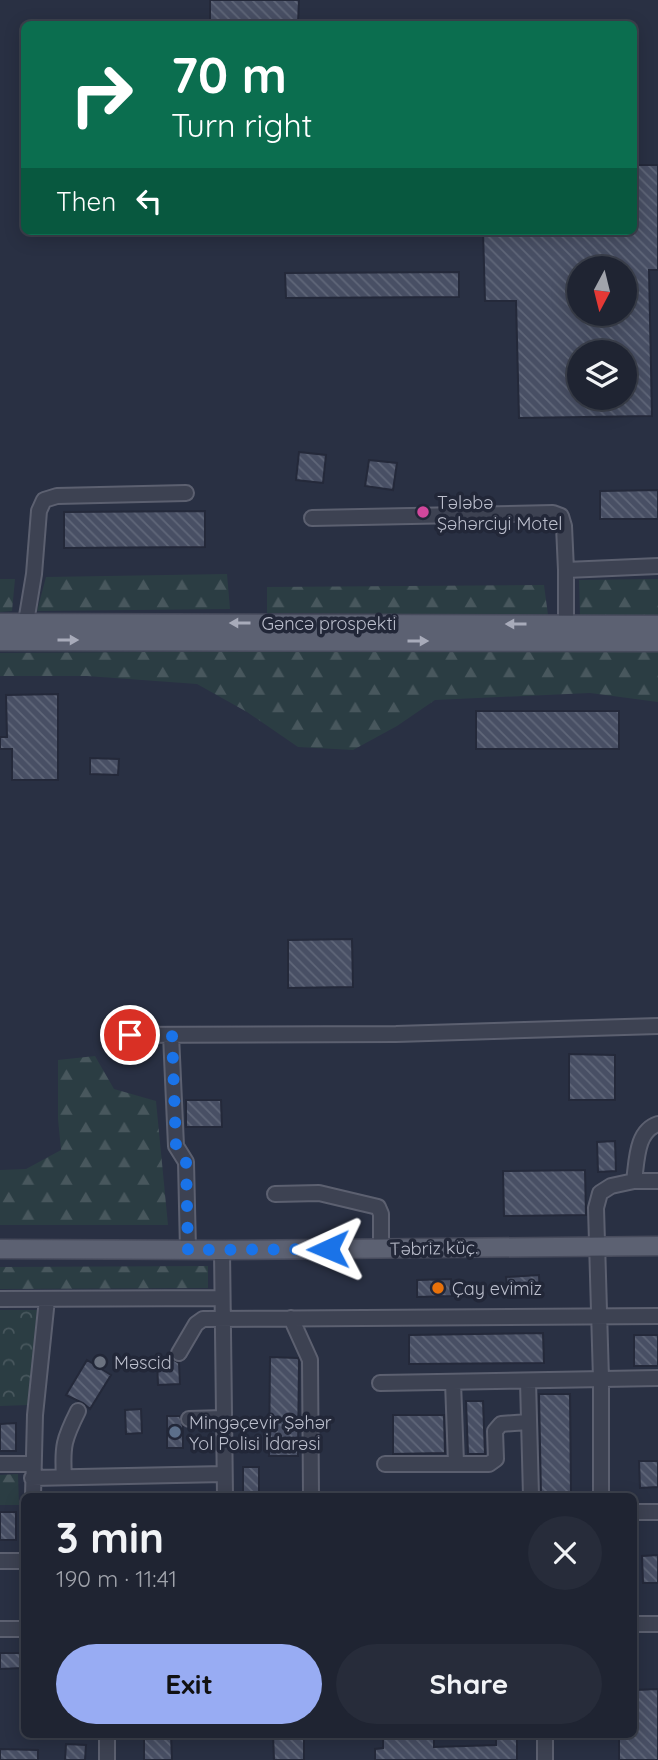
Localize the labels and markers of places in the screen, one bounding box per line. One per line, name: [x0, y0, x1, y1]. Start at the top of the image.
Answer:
place label: Tələbə Şəhərciyi Motel: [437, 491, 562, 535]
marker: Tələbə Şəhərciyi Motel: [415, 504, 431, 520]
pin: [100, 1005, 160, 1065]
place label: Çay evimiz: [452, 1277, 542, 1300]
marker: Çay evimiz: [430, 1280, 446, 1296]
place label: Məscid: [114, 1351, 172, 1374]
marker: Məscid: [92, 1354, 108, 1370]
place label: Mingəçevir Şəhər Yol Polisi İdarəsi: [189, 1411, 332, 1455]
marker: Mingəçevir Şəhər Yol Polisi İdarəsi: [167, 1424, 183, 1440]

